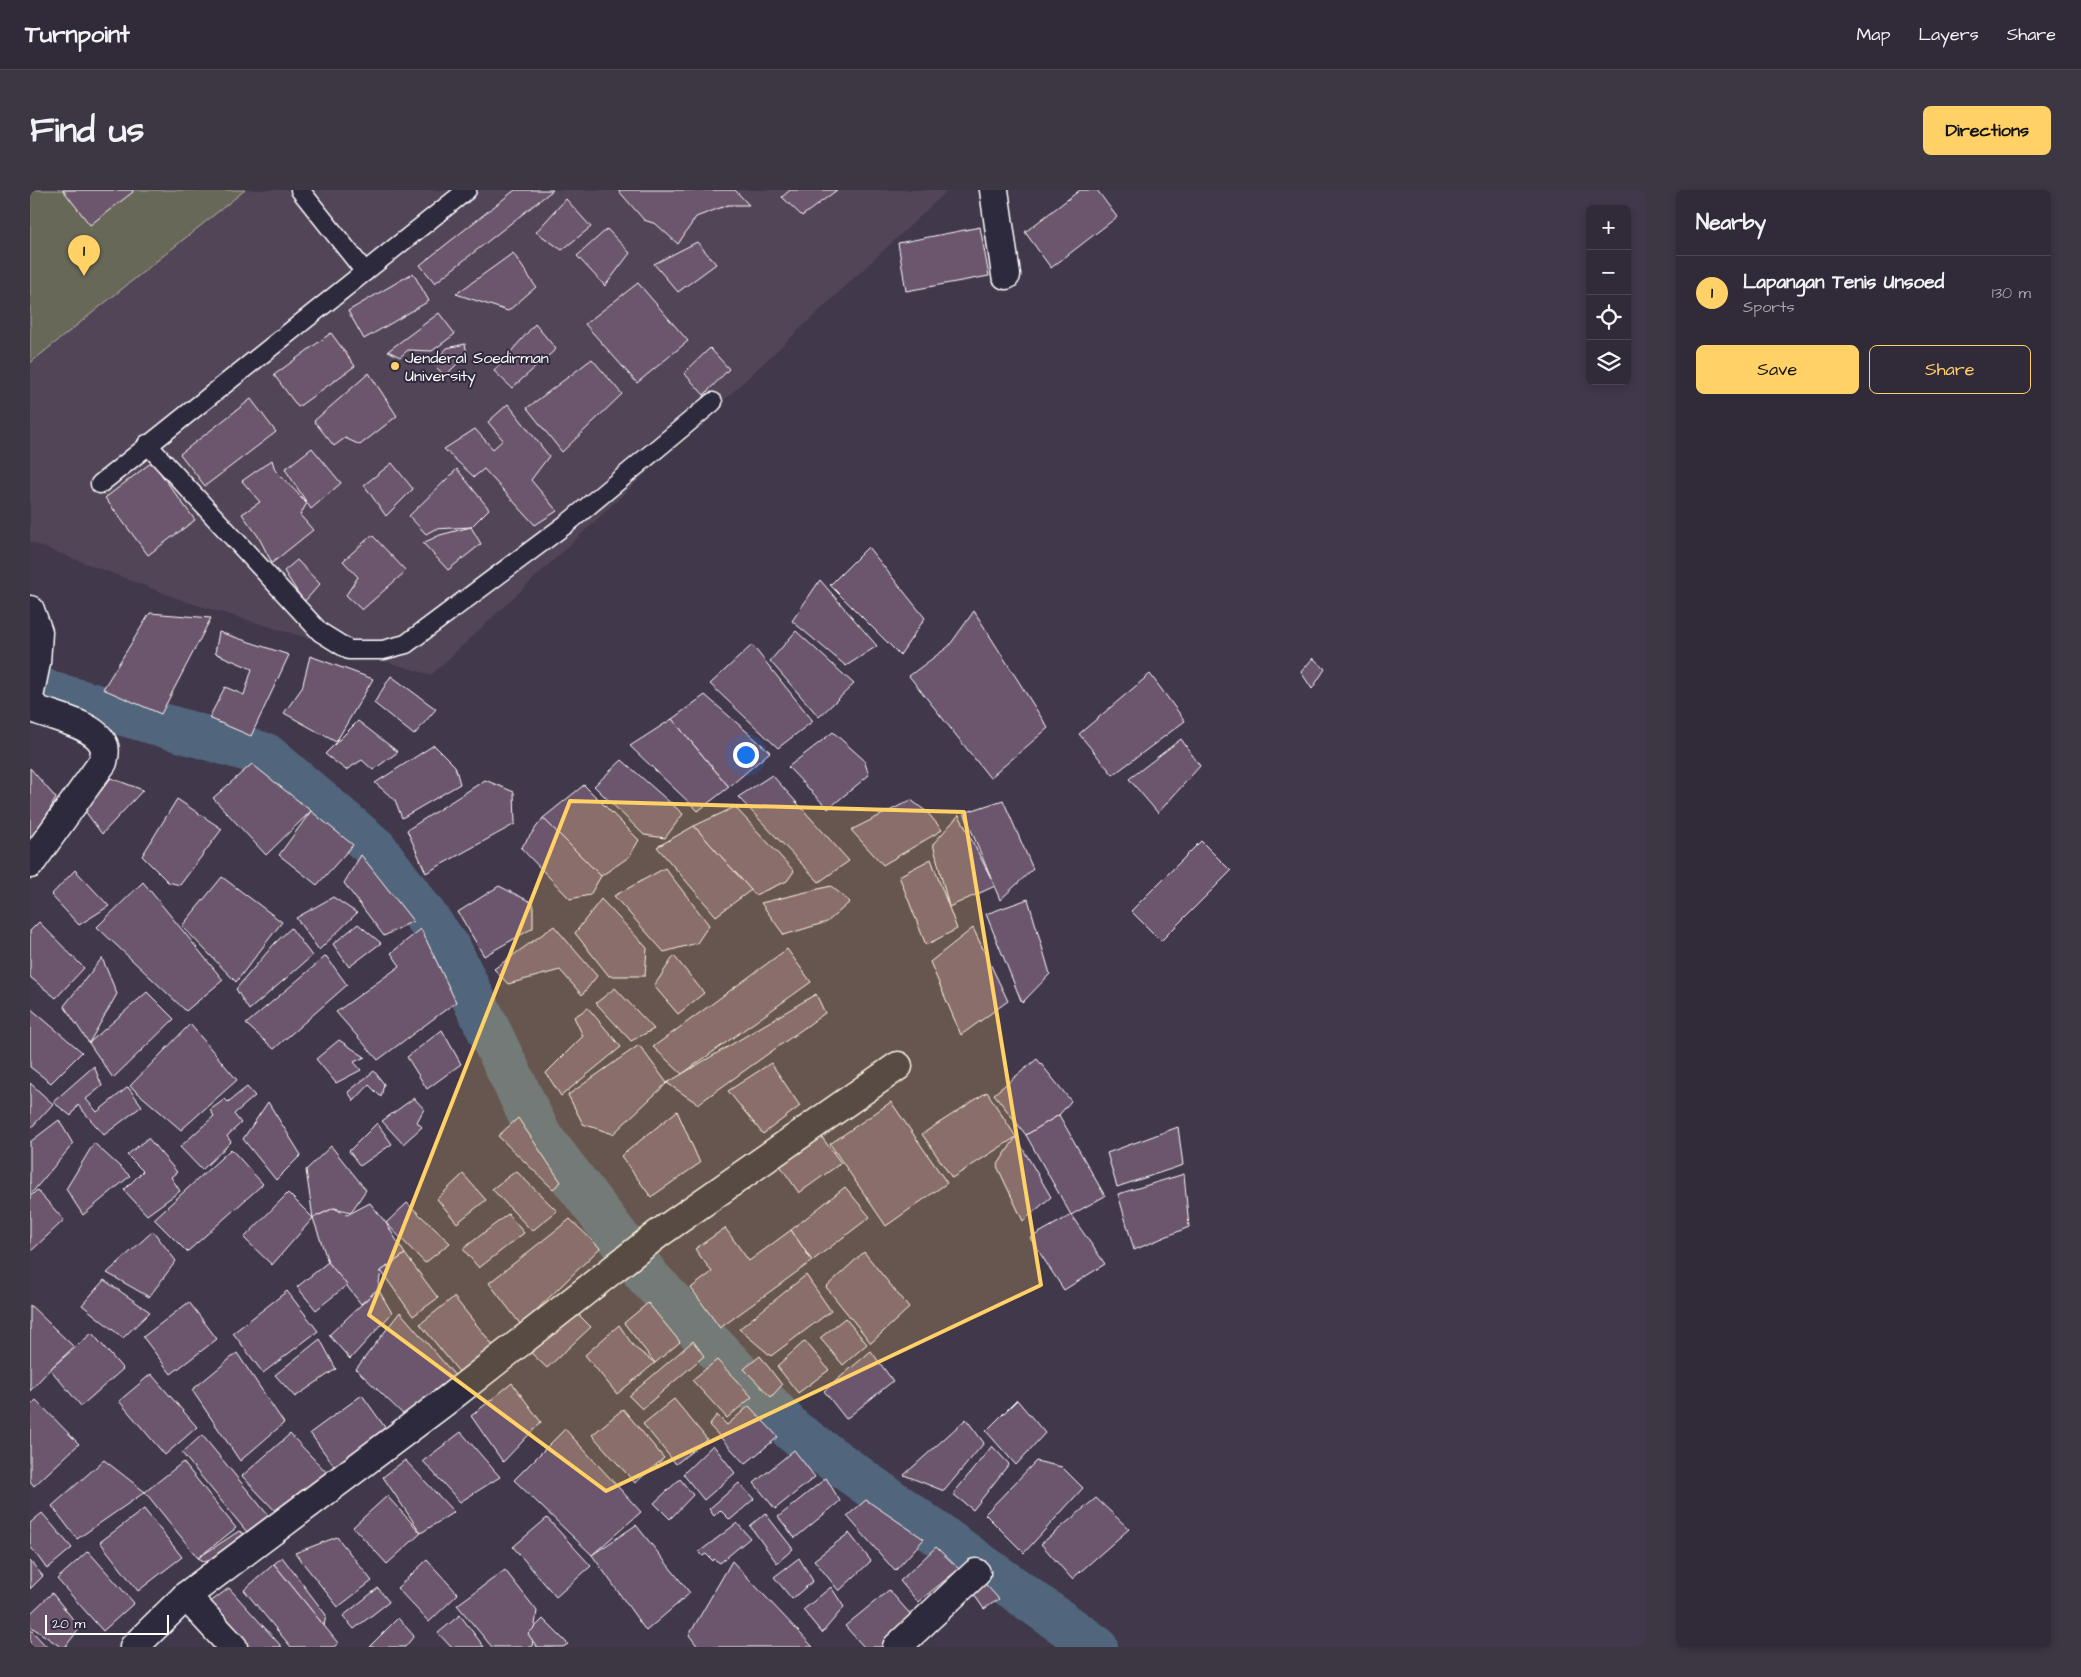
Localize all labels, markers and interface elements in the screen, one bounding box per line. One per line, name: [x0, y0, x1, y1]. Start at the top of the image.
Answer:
text: Turnpoint: [25, 18, 130, 52]
text: Map: [1856, 22, 1890, 47]
text: Layers: [1918, 22, 1979, 47]
text: Share: [2007, 22, 2056, 47]
text: Find us: [30, 106, 144, 155]
button: Directions: [1923, 106, 2051, 155]
map controls: [1586, 205, 1631, 385]
button: +: [1586, 205, 1631, 250]
text: Nearby: [1696, 208, 1766, 237]
pin: 1: [68, 235, 100, 276]
button: −: [1586, 250, 1631, 295]
text: Lapangan Tenis Unsoed: [1743, 269, 1944, 296]
text: 1: [1711, 282, 1713, 304]
text: 130 m: [1992, 282, 2031, 304]
button: locate: [1586, 295, 1631, 340]
text: Sports: [1743, 296, 1795, 318]
button: layers: [1586, 340, 1631, 385]
button: Save: [1696, 345, 1859, 394]
button: Share: [1869, 345, 2031, 394]
place label: Jenderal Soedirman University: [405, 347, 549, 388]
marker: Jenderal Soedirman University: [389, 360, 401, 372]
your location: [733, 742, 759, 768]
scale bar: [45, 1612, 169, 1635]
text: 20 m: [52, 1614, 85, 1634]

